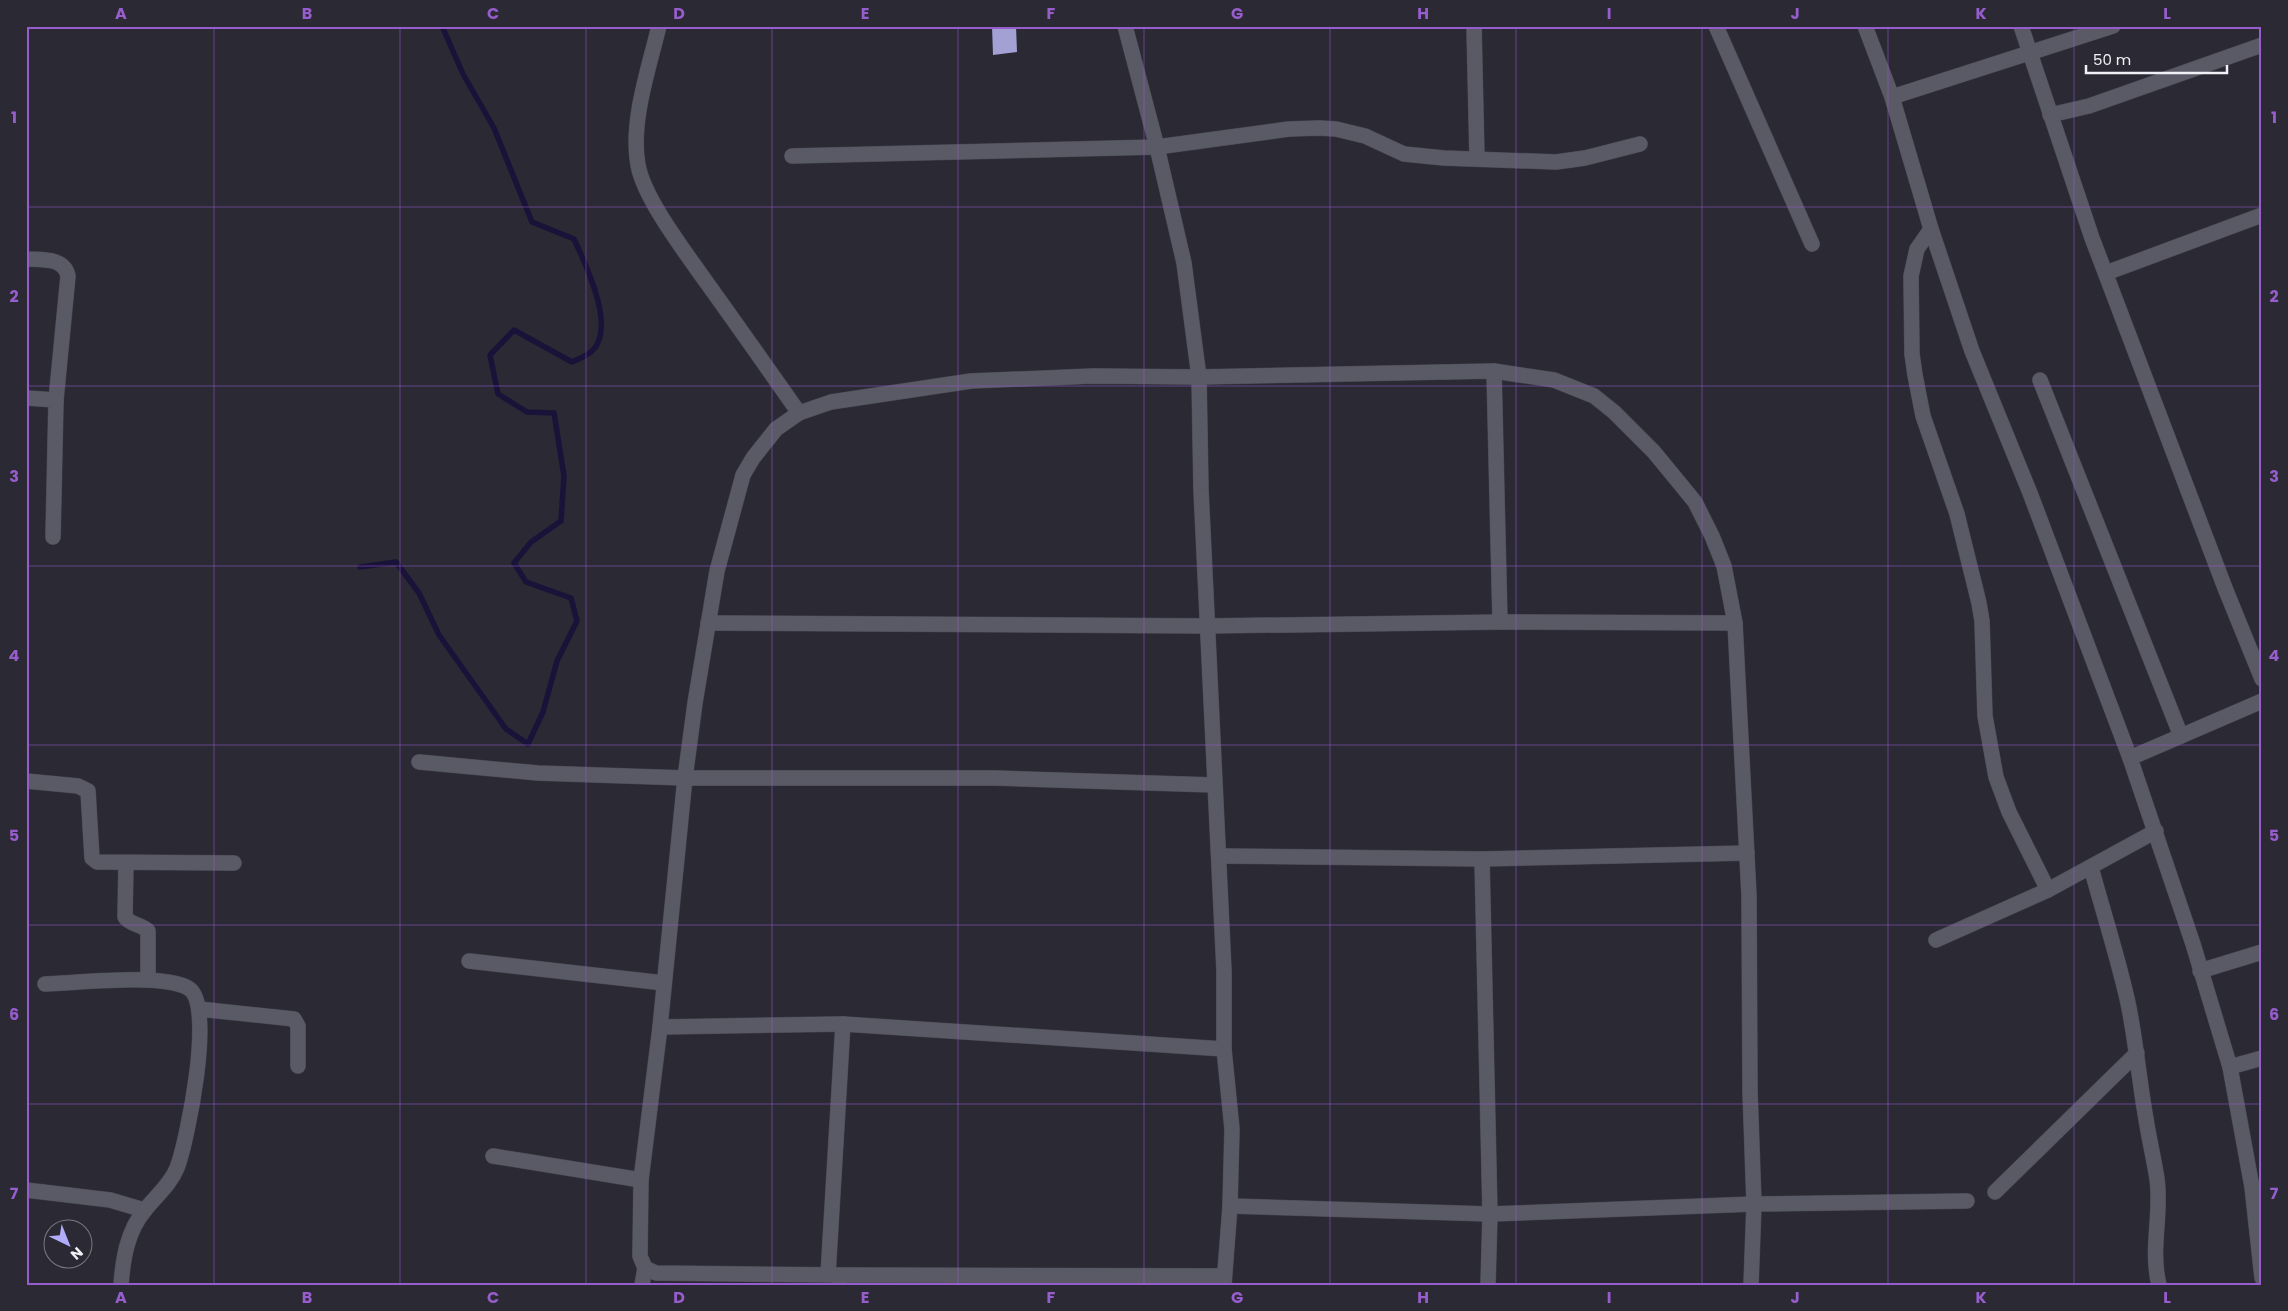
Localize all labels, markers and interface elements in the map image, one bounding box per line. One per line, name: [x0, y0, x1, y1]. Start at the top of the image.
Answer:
text: A: [115, 2, 127, 25]
text: B: [302, 2, 312, 25]
text: C: [487, 2, 499, 25]
text: D: [673, 2, 685, 25]
text: E: [861, 2, 869, 25]
text: F: [1047, 2, 1056, 25]
text: G: [1231, 2, 1243, 25]
text: H: [1417, 2, 1429, 25]
text: I: [1607, 2, 1611, 25]
text: J: [1790, 2, 1800, 25]
text: K: [1975, 2, 1987, 25]
text: L: [2163, 2, 2171, 25]
scale bar: [2086, 42, 2227, 74]
text: 50 m: [2093, 49, 2131, 70]
text: 1: [11, 106, 17, 129]
text: 1: [2271, 106, 2277, 129]
text: 2: [9, 285, 19, 308]
text: 2: [2269, 285, 2279, 308]
text: 3: [9, 465, 19, 488]
text: 3: [2269, 465, 2279, 488]
text: 4: [9, 644, 20, 667]
text: 4: [2269, 644, 2280, 667]
text: 5: [9, 824, 19, 847]
text: 5: [2269, 824, 2279, 847]
text: 6: [9, 1003, 19, 1026]
text: 6: [2269, 1003, 2279, 1026]
text: 7: [10, 1182, 19, 1205]
text: 7: [2270, 1182, 2279, 1205]
north arrow: [42, 1218, 92, 1268]
text: N: [66, 1243, 88, 1264]
text: A: [115, 1286, 127, 1309]
text: B: [302, 1286, 312, 1309]
text: C: [487, 1286, 499, 1309]
text: D: [673, 1286, 685, 1309]
text: E: [861, 1286, 869, 1309]
text: F: [1047, 1286, 1056, 1309]
text: G: [1231, 1286, 1243, 1309]
text: H: [1417, 1286, 1429, 1309]
text: I: [1607, 1286, 1611, 1309]
text: J: [1790, 1286, 1800, 1309]
text: K: [1975, 1286, 1987, 1309]
text: L: [2163, 1286, 2171, 1309]

